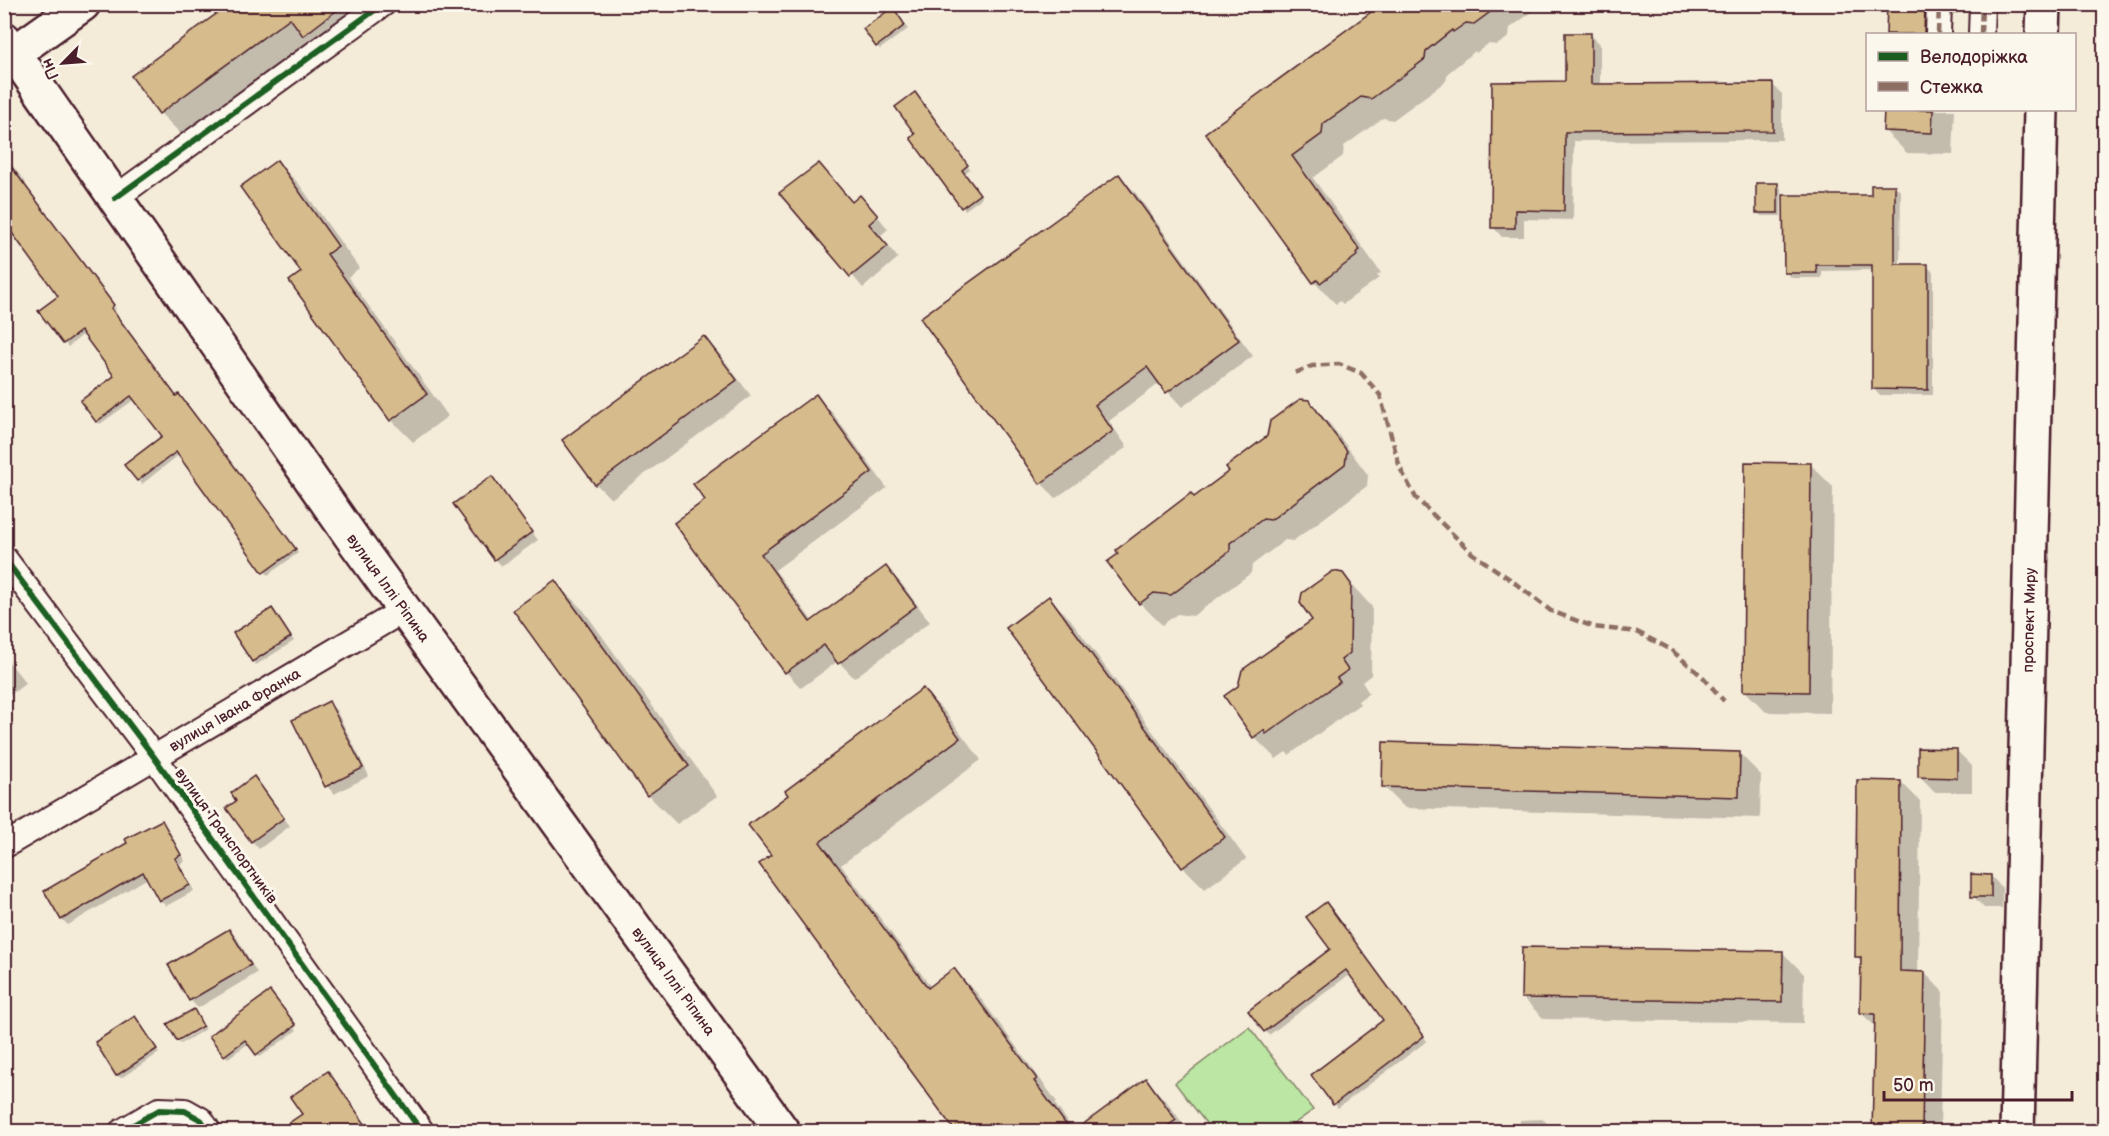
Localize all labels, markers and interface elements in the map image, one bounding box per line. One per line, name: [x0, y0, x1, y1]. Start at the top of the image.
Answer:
north arrow: [33, 33, 93, 93]
legend: [1866, 33, 2076, 111]
text: Велодоріжка: [1920, 47, 2028, 68]
text: Пн: [38, 55, 64, 82]
text: Стежка: [1920, 77, 1983, 98]
street label: вулиця Іллі Ріпина: [343, 530, 434, 646]
street label: проспект Миру: [2018, 567, 2040, 673]
street label: вулиця Івана Франка: [166, 664, 304, 756]
street label: вулиця Транспортників: [170, 765, 282, 908]
street label: вулиця Іллі Ріпина: [628, 923, 719, 1039]
scale bar: [1884, 1064, 2072, 1102]
text: 50 m: [1893, 1075, 1934, 1096]

